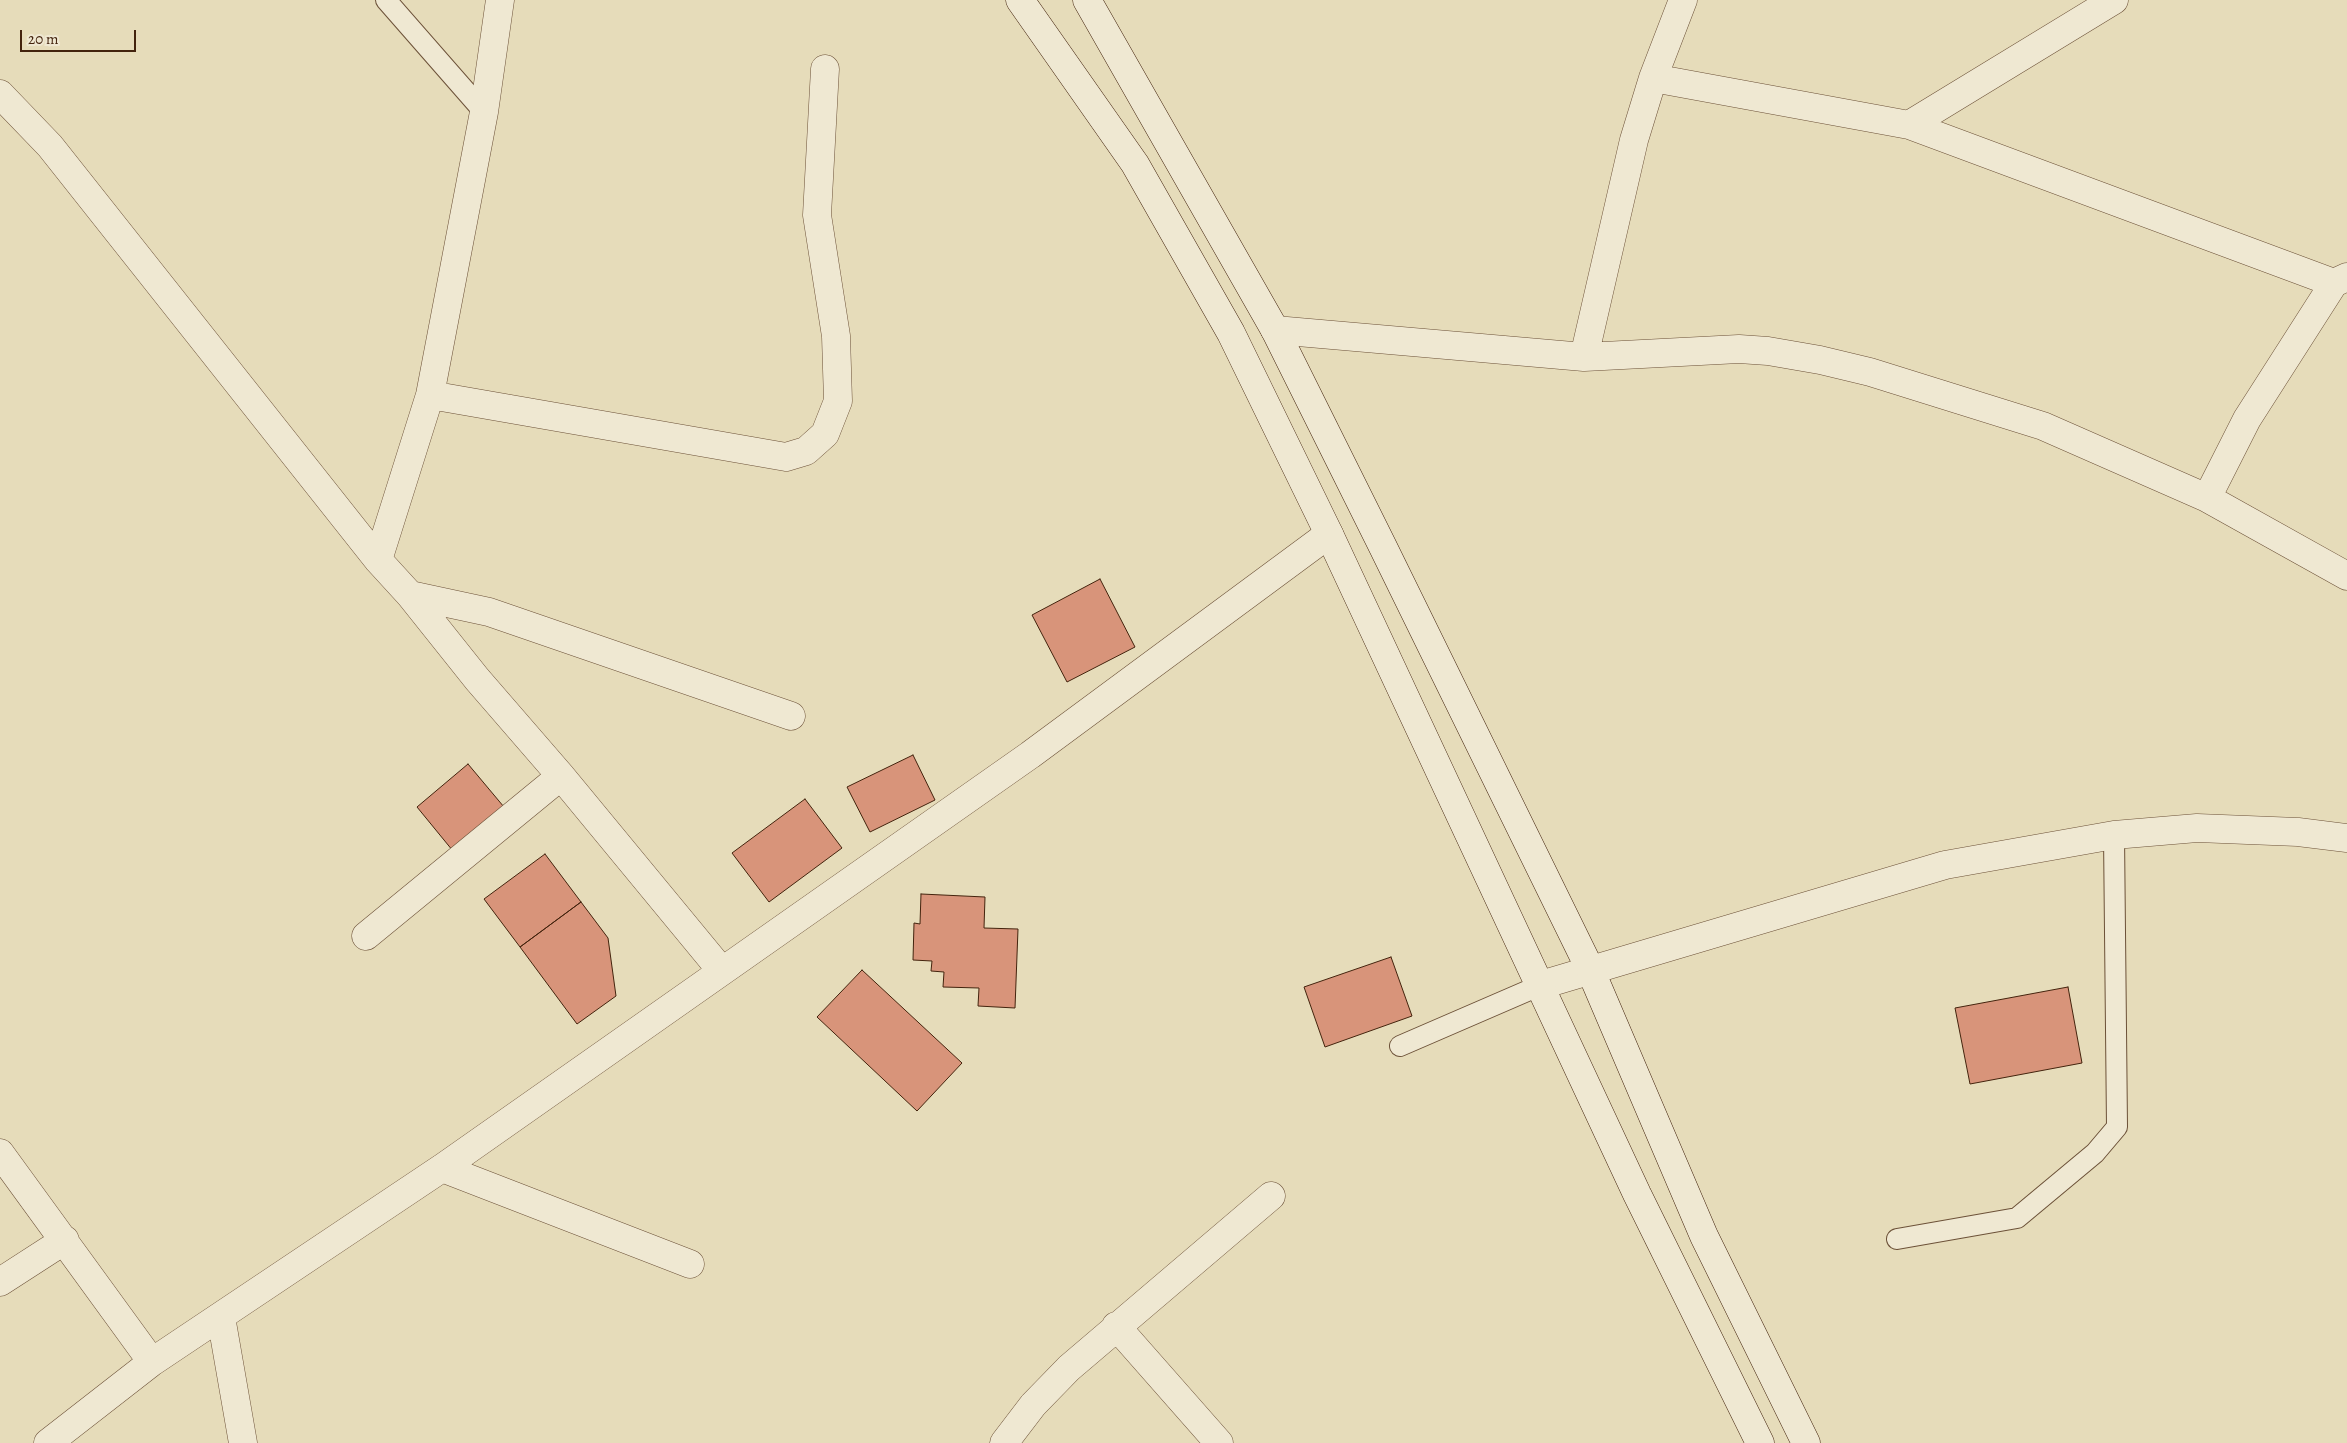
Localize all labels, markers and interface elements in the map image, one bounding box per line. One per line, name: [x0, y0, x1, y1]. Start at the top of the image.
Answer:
scale bar: [22, 20, 139, 52]
text: 20 m: [28, 29, 59, 49]

